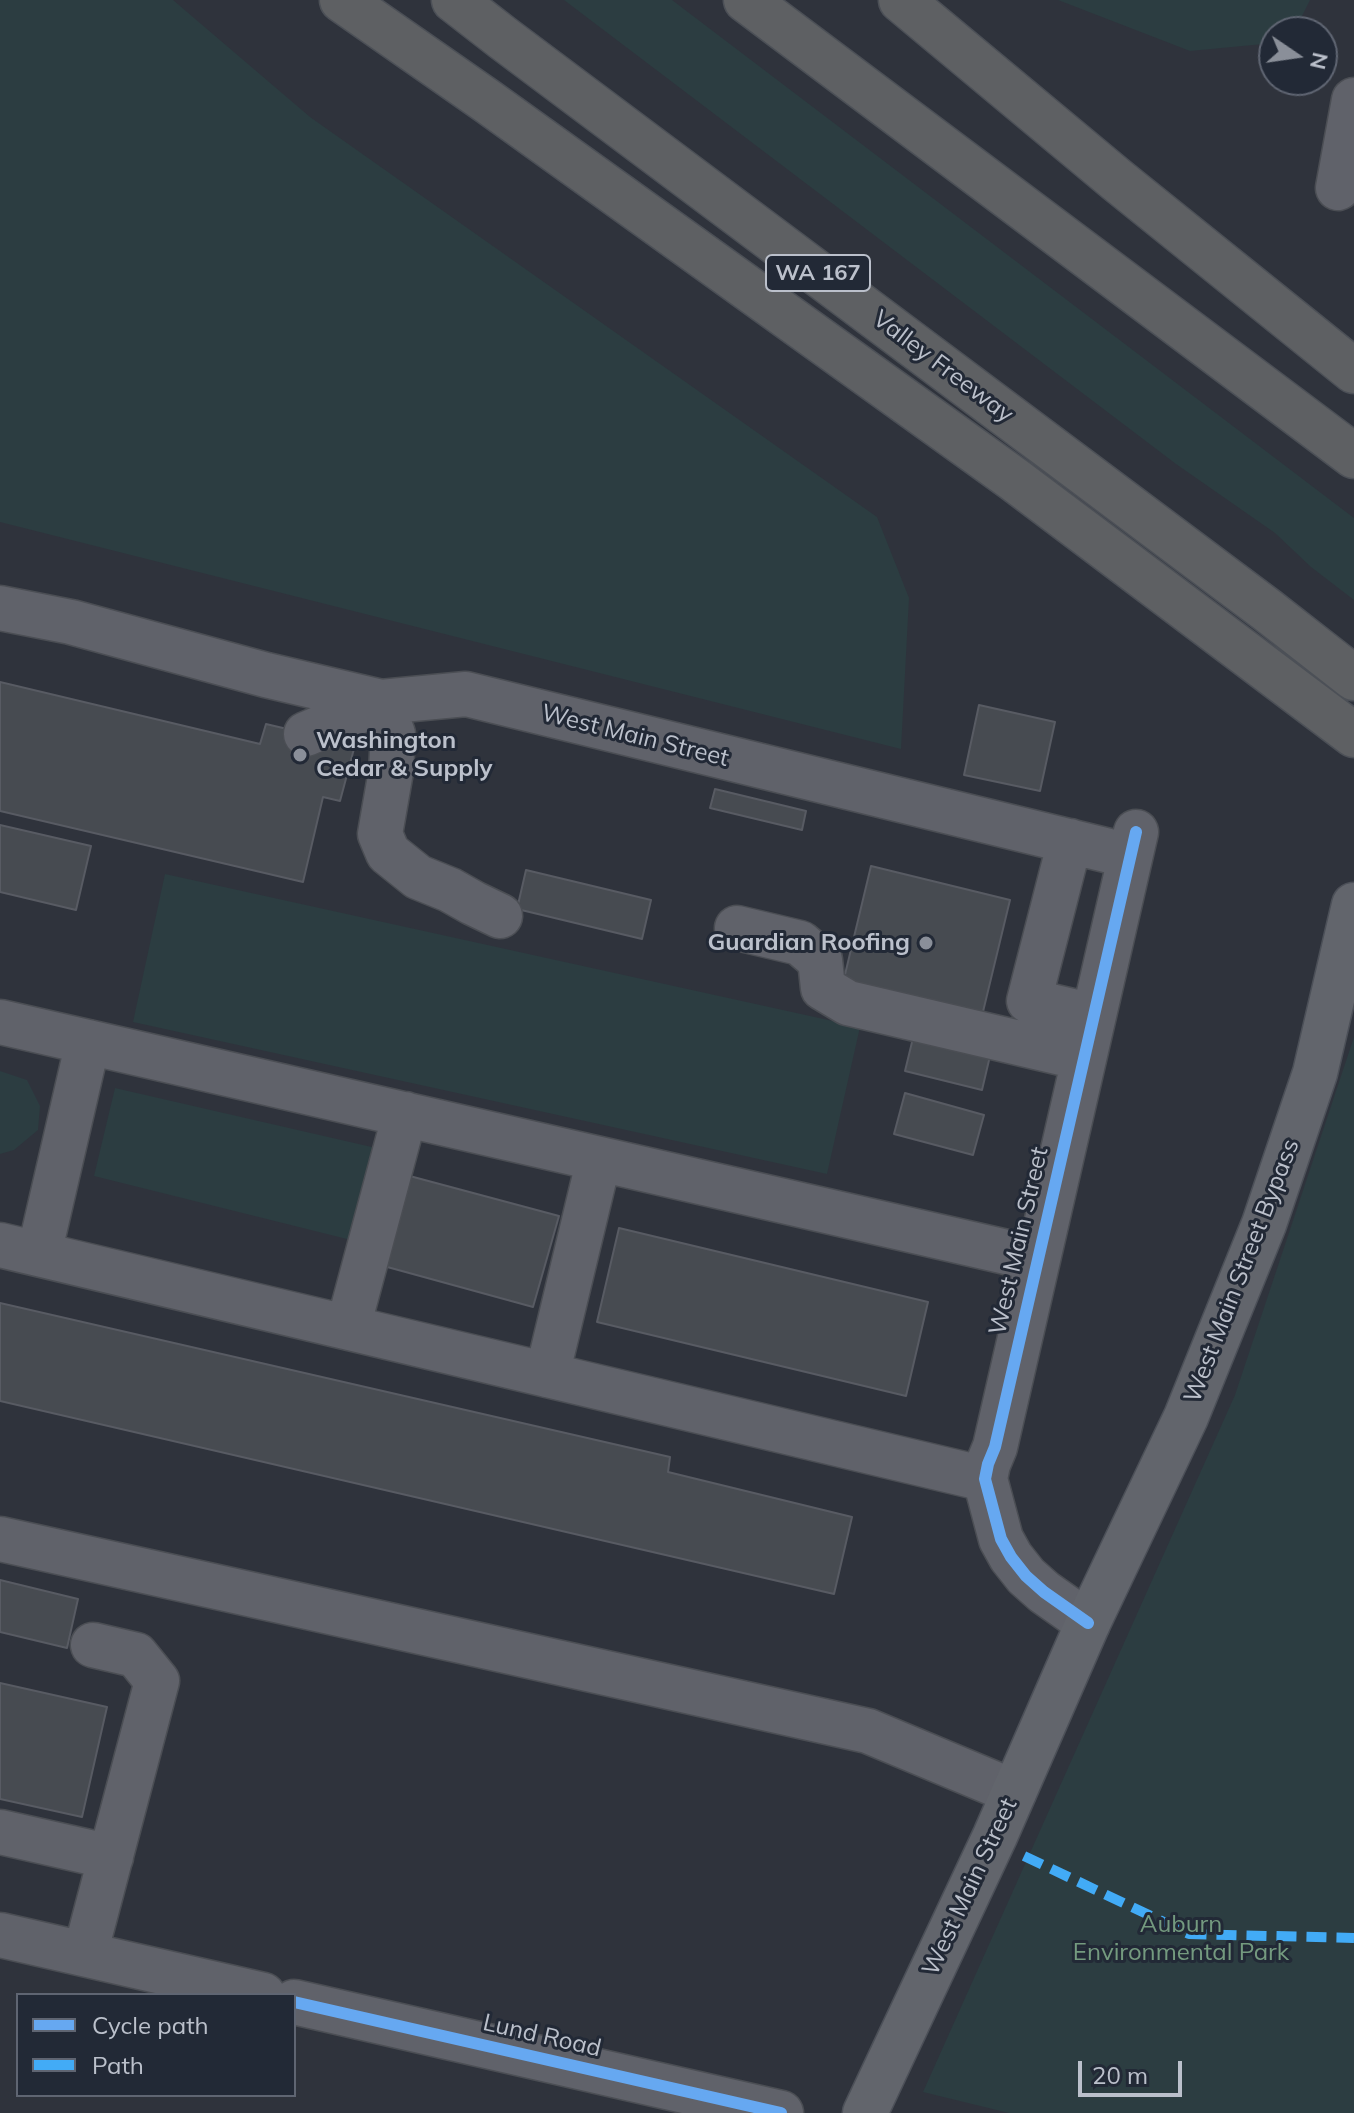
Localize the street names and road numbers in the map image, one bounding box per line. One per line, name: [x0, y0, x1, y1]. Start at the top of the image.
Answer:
road number: WA 167: [766, 255, 870, 291]
street label: Valley Freeway: [867, 305, 1019, 429]
street label: West Main Street: [538, 699, 732, 773]
street label: West Main Street Bypass: [1178, 1135, 1306, 1407]
street label: West Main Street: [983, 1144, 1055, 1338]
street label: West Main Street: [916, 1794, 1024, 1980]
street label: Lund Road: [480, 2008, 604, 2064]

